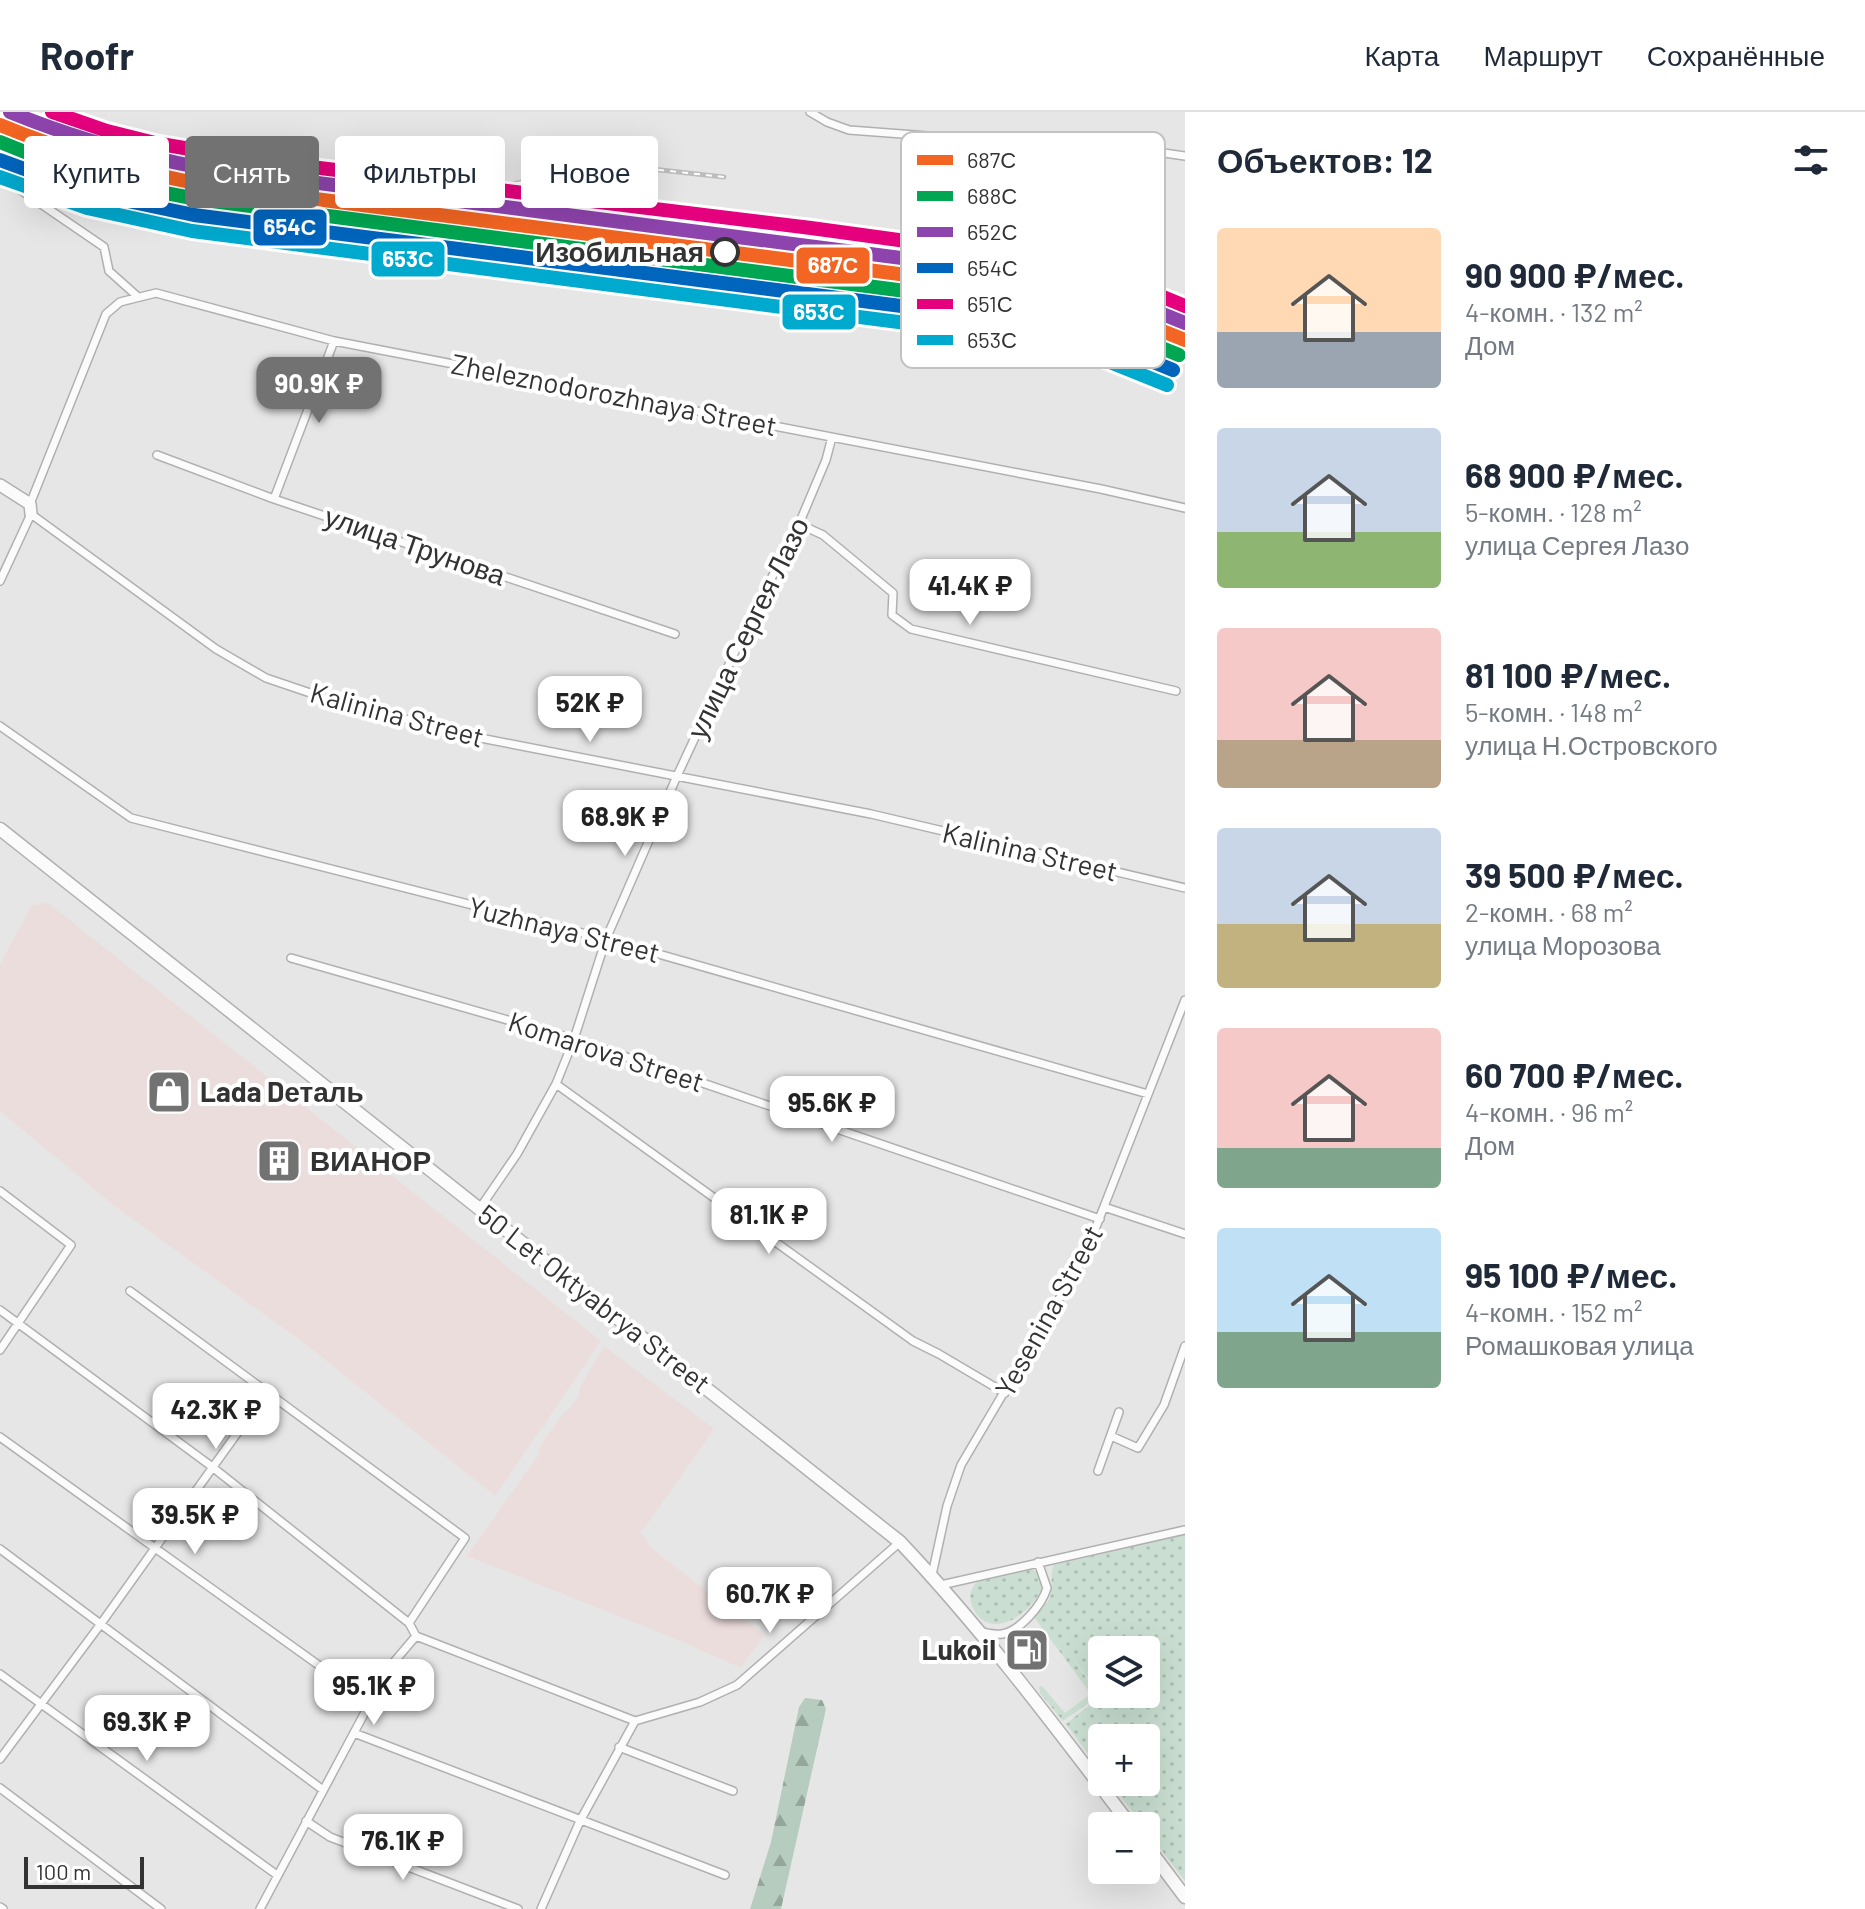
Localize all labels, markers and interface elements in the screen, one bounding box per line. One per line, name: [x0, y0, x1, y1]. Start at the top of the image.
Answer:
text: Roofr: [40, 32, 134, 78]
text: Карта: [1364, 38, 1439, 72]
text: Маршрут: [1483, 38, 1603, 72]
text: Сохранённые: [1647, 38, 1825, 72]
legend: [901, 132, 1165, 368]
chip: Купить: [24, 136, 169, 208]
chip: Снять: [185, 136, 319, 208]
chip: Фильтры: [335, 136, 505, 208]
chip: Новое: [521, 136, 658, 208]
icon: filters: [1789, 138, 1833, 182]
text: Объектов: 12: [1217, 139, 1433, 180]
text: 687С: [967, 146, 1016, 172]
text: 688С: [967, 182, 1017, 208]
line badge: 654С: [252, 208, 328, 247]
text: 654С: [264, 213, 317, 239]
text: 652С: [967, 218, 1017, 244]
place label: Изобильная: [535, 234, 704, 268]
marker: Изобильная: [711, 238, 739, 266]
line badge: 653С: [370, 240, 446, 278]
text: 653С: [382, 245, 434, 271]
line badge: 687С: [795, 246, 871, 285]
text: 687С: [808, 251, 858, 277]
text: 654С: [967, 254, 1018, 280]
text: 90 900 ₽/мес.: [1465, 254, 1684, 295]
icon: home: [1281, 260, 1377, 356]
text: 651С: [967, 290, 1013, 316]
line badge: 653С: [781, 293, 857, 331]
text: 4-комн. · 132 m²: [1465, 296, 1643, 327]
text: 653С: [793, 298, 845, 324]
text: 653С: [967, 326, 1017, 352]
text: Дом: [1465, 329, 1515, 360]
street label: Zheleznodorozhnaya Street: [449, 346, 780, 442]
pin: 90.9K ₽: [245, 357, 393, 425]
text: 90.9K ₽: [274, 367, 364, 398]
text: 68 900 ₽/мес.: [1465, 454, 1684, 495]
icon: home: [1281, 460, 1377, 556]
text: 5-комн. · 128 m²: [1465, 496, 1642, 527]
street label: улица Трунова: [321, 498, 510, 592]
street label: улица Сергея Лазо: [679, 512, 815, 744]
text: улица Сергея Лазо: [1465, 529, 1689, 560]
pin: 41.4K ₽: [896, 559, 1044, 627]
text: 41.4K ₽: [928, 569, 1012, 600]
text: 81 100 ₽/мес.: [1465, 654, 1671, 695]
icon: home: [1281, 660, 1377, 756]
street label: Kalinina Street: [307, 674, 488, 754]
pin: 52K ₽: [534, 676, 646, 744]
text: 52K ₽: [556, 686, 624, 717]
text: 5-комн. · 148 m²: [1465, 696, 1642, 727]
text: улица Н.Островского: [1465, 729, 1718, 760]
pin: 68.9K ₽: [551, 790, 699, 858]
text: 68.9K ₽: [581, 800, 669, 831]
street label: Kalinina Street: [939, 814, 1121, 888]
text: 39 500 ₽/мес.: [1465, 854, 1684, 895]
icon: home: [1281, 860, 1377, 956]
street label: Yuzhnaya Street: [465, 889, 663, 969]
text: 2-комн. · 68 m²: [1465, 896, 1633, 927]
text: улица Морозова: [1465, 929, 1661, 960]
street label: Komarova Street: [504, 1003, 708, 1099]
text: 60 700 ₽/мес.: [1465, 1054, 1683, 1095]
icon: home: [1281, 1060, 1377, 1156]
shop icon: Lada Dеталь: [145, 1068, 193, 1116]
place label: Lada Dеталь: [200, 1074, 364, 1108]
pin: 95.6K ₽: [758, 1076, 906, 1144]
text: 95.6K ₽: [788, 1086, 876, 1117]
text: 4-комн. · 96 m²: [1465, 1096, 1633, 1127]
text: Дом: [1465, 1129, 1515, 1160]
building icon: ВИАНОР: [255, 1137, 303, 1185]
place label: ВИАНОР: [310, 1143, 431, 1177]
pin: 81.1K ₽: [695, 1188, 843, 1256]
street label: 50 Let Oktyabrya Street: [471, 1197, 718, 1400]
text: 81.1K ₽: [730, 1198, 808, 1229]
street label: Yesenina Street: [987, 1219, 1109, 1402]
text: 95 100 ₽/мес.: [1465, 1254, 1677, 1295]
icon: home: [1281, 1260, 1377, 1356]
text: 4-комн. · 152 m²: [1465, 1296, 1643, 1327]
text: Ромашковая улица: [1465, 1329, 1694, 1360]
pin: 42.3K ₽: [142, 1383, 290, 1451]
text: 42.3K ₽: [170, 1393, 262, 1424]
pin: 39.5K ₽: [121, 1488, 269, 1556]
text: 39.5K ₽: [151, 1498, 239, 1529]
pin: 60.7K ₽: [696, 1567, 844, 1635]
text: 60.7K ₽: [726, 1577, 814, 1608]
fuel station icon: Lukoil: [1003, 1626, 1051, 1674]
place label: Lukoil: [922, 1632, 996, 1666]
map controls: [1088, 1636, 1160, 1884]
button: layers: [1088, 1636, 1160, 1708]
pin: 95.1K ₽: [300, 1659, 448, 1727]
text: 95.1K ₽: [332, 1669, 416, 1700]
pin: 69.3K ₽: [73, 1695, 221, 1763]
text: 69.3K ₽: [103, 1705, 191, 1736]
button: +: [1088, 1724, 1160, 1796]
button: −: [1088, 1812, 1160, 1884]
pin: 76.1K ₽: [329, 1814, 477, 1882]
text: 76.1K ₽: [362, 1824, 444, 1855]
scale bar: [24, 1853, 144, 1889]
text: 100 m: [36, 1858, 91, 1884]

